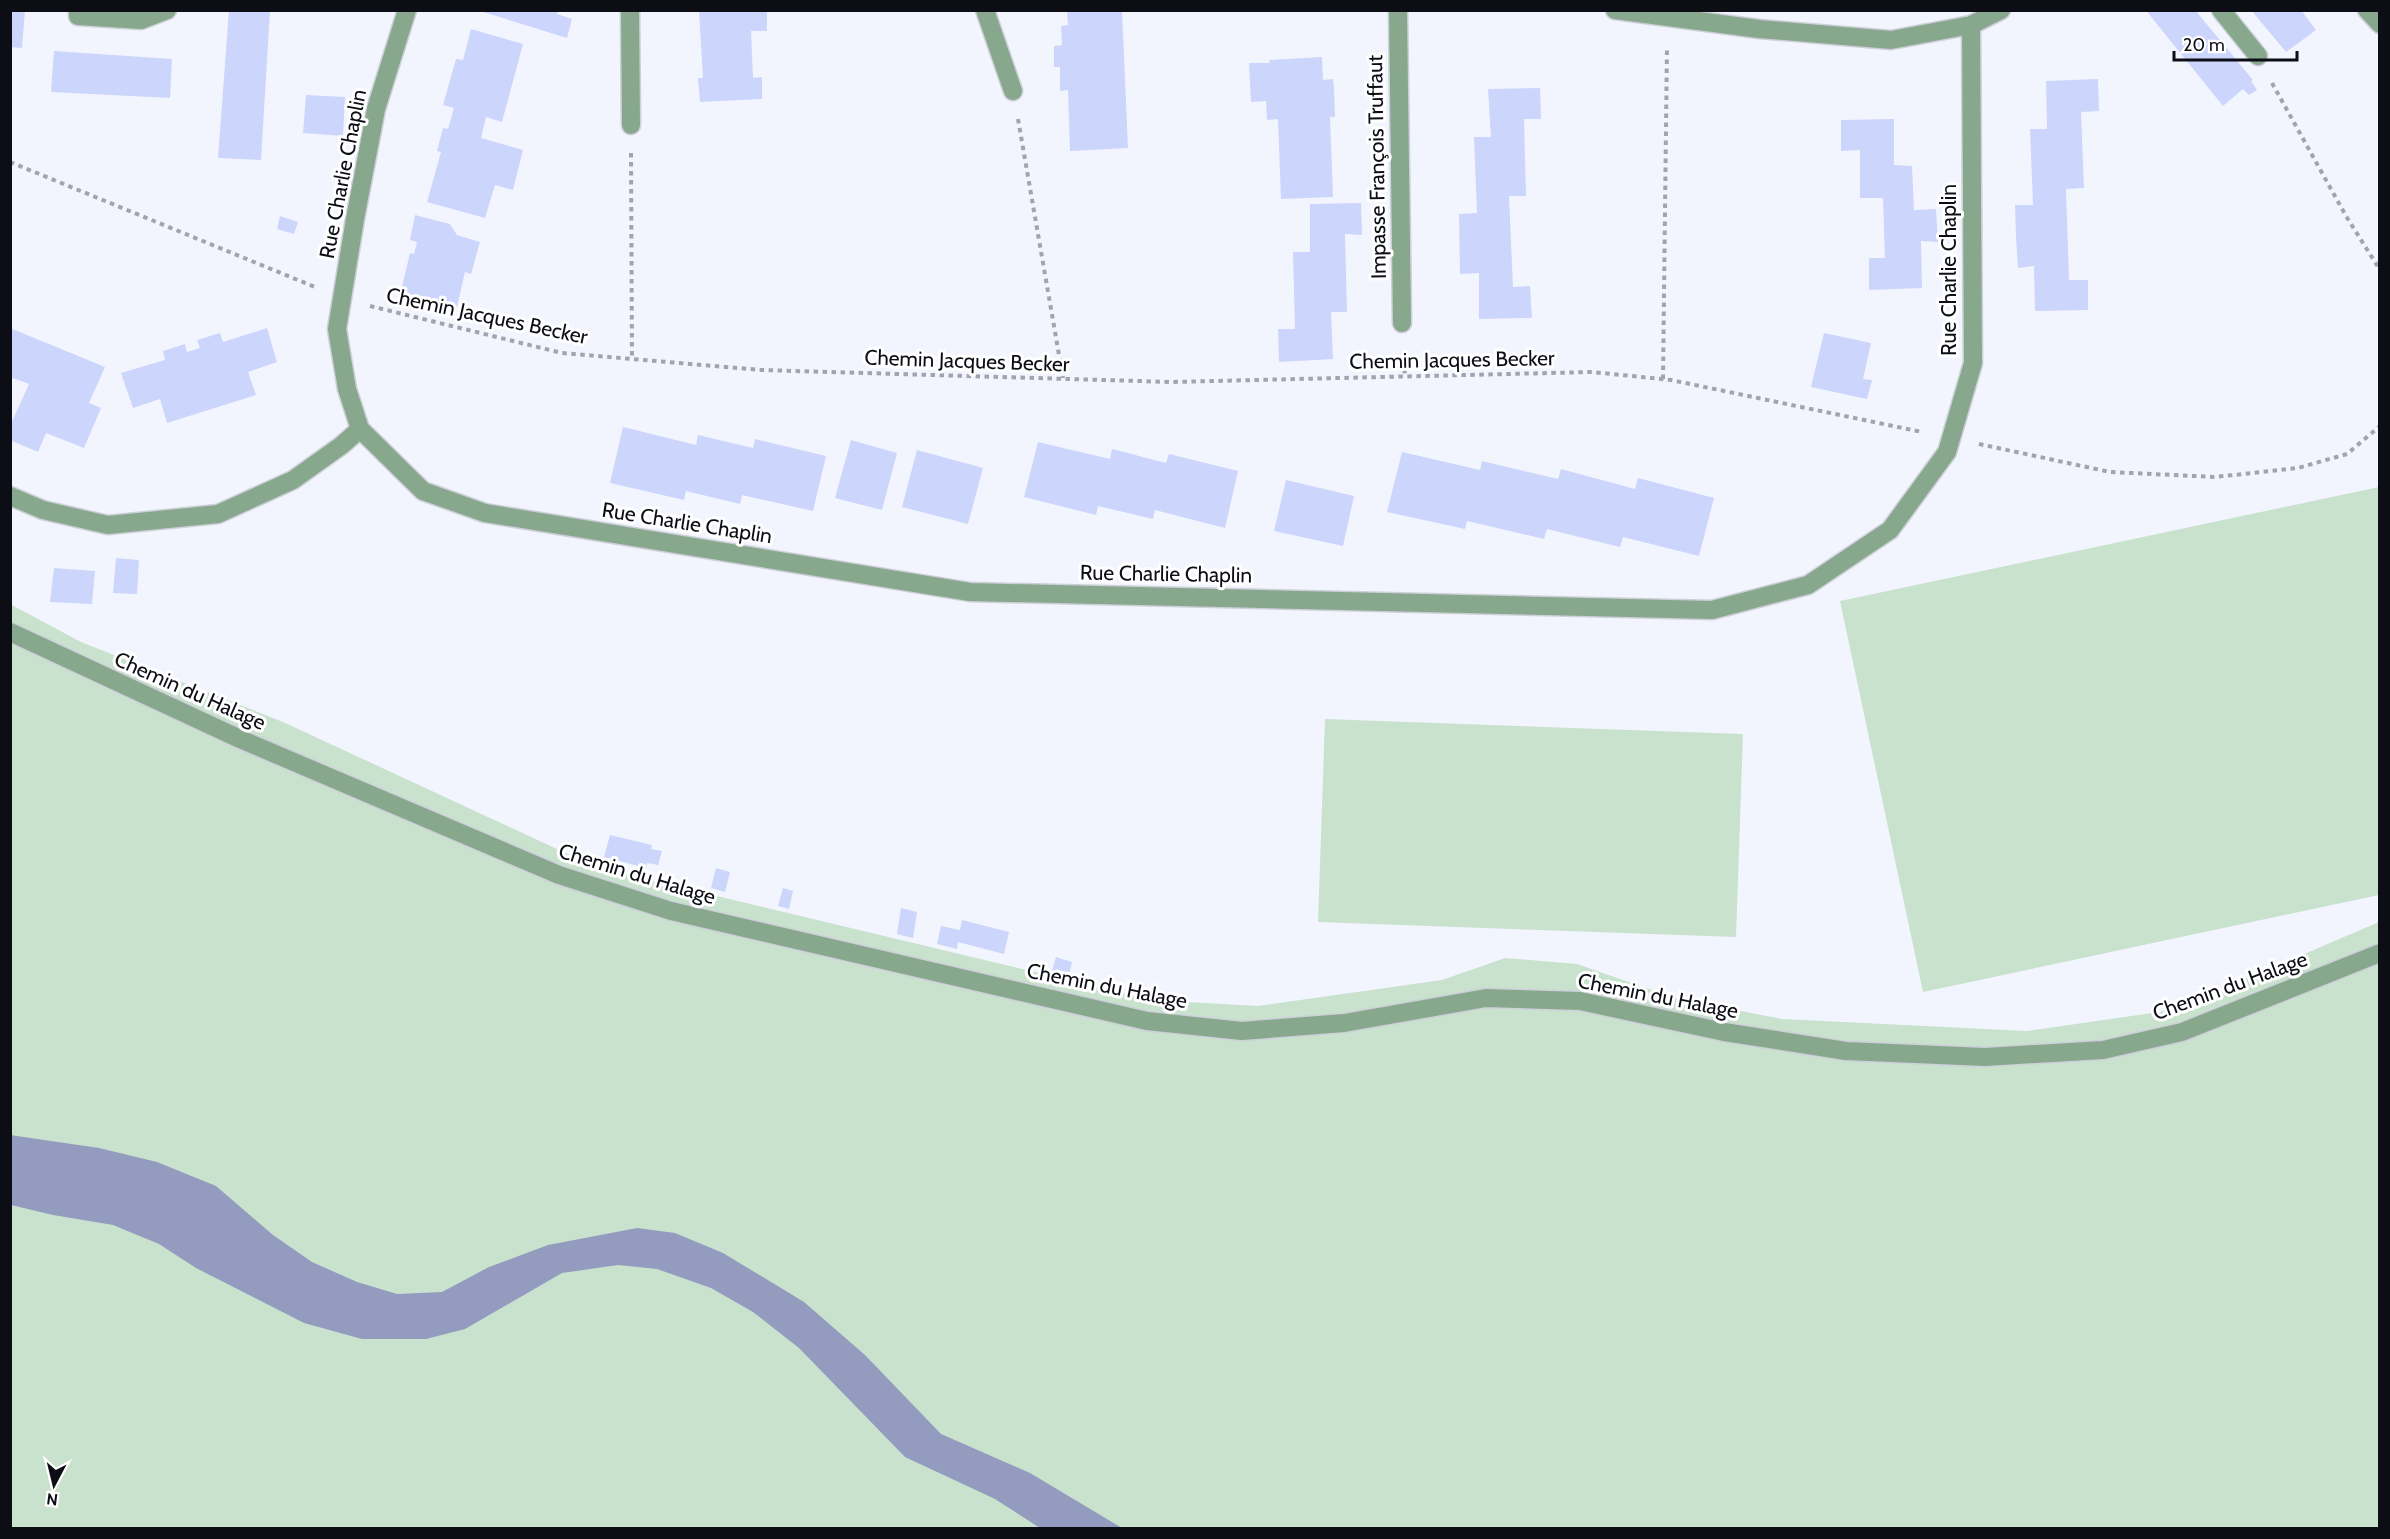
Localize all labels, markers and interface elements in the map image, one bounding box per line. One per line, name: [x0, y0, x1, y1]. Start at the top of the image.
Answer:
scale bar: [2174, 24, 2297, 62]
text: 20 m: [2183, 34, 2225, 56]
street label: Impasse François Truffaut: [1362, 55, 1391, 279]
street label: Rue Charlie Chaplin: [314, 87, 371, 261]
street label: Rue Charlie Chaplin: [1936, 184, 1961, 356]
street label: Chemin Jacques Becker: [384, 282, 590, 349]
street label: Chemin Jacques Becker: [864, 344, 1070, 377]
street label: Chemin Jacques Becker: [1349, 345, 1555, 374]
street label: Rue Charlie Chaplin: [600, 497, 774, 548]
street label: Rue Charlie Chaplin: [1080, 560, 1252, 587]
street label: Chemin du Halage: [111, 646, 270, 735]
street label: Chemin du Halage: [556, 838, 719, 909]
street label: Chemin du Halage: [2149, 946, 2311, 1025]
street label: Chemin du Halage: [1025, 958, 1190, 1013]
street label: Chemin du Halage: [1576, 968, 1741, 1023]
north arrow: [24, 1455, 84, 1515]
text: N: [45, 1489, 59, 1510]

